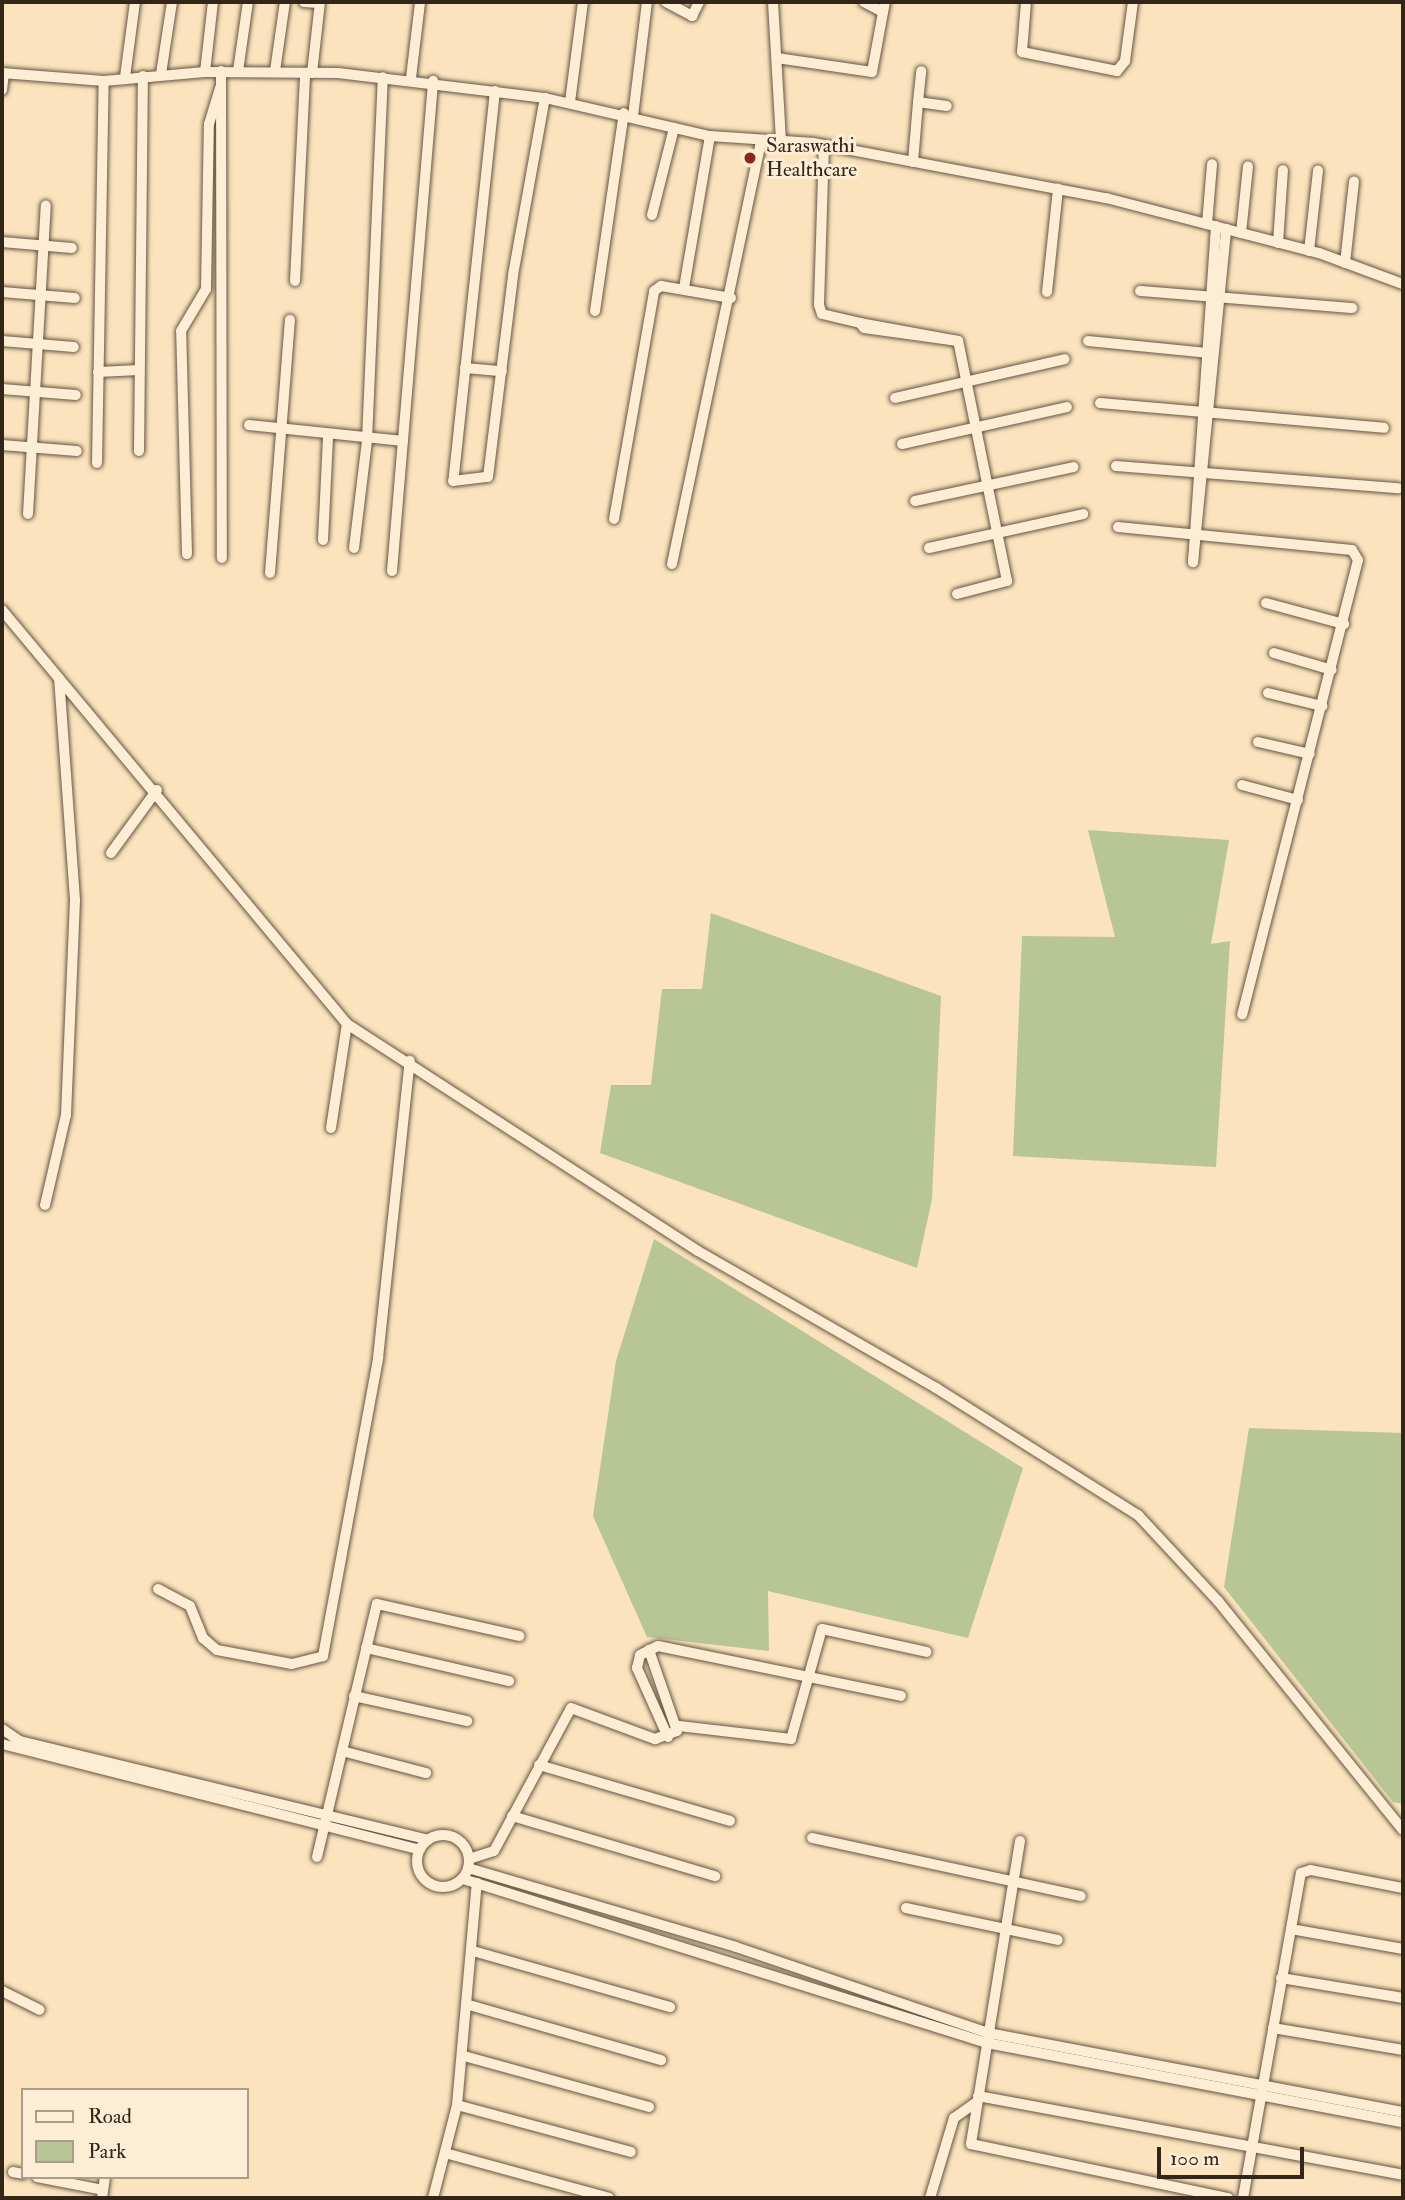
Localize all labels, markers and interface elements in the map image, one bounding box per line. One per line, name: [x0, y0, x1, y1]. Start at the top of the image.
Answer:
place label: Saraswathi Healthcare: [766, 133, 857, 183]
marker: Saraswathi Healthcare: [740, 148, 760, 168]
legend: [21, 2088, 248, 2179]
text: Road: [88, 2103, 132, 2130]
scale bar: [1160, 2134, 1307, 2178]
text: Park: [88, 2138, 126, 2165]
text: 100 m: [1170, 2145, 1220, 2172]

